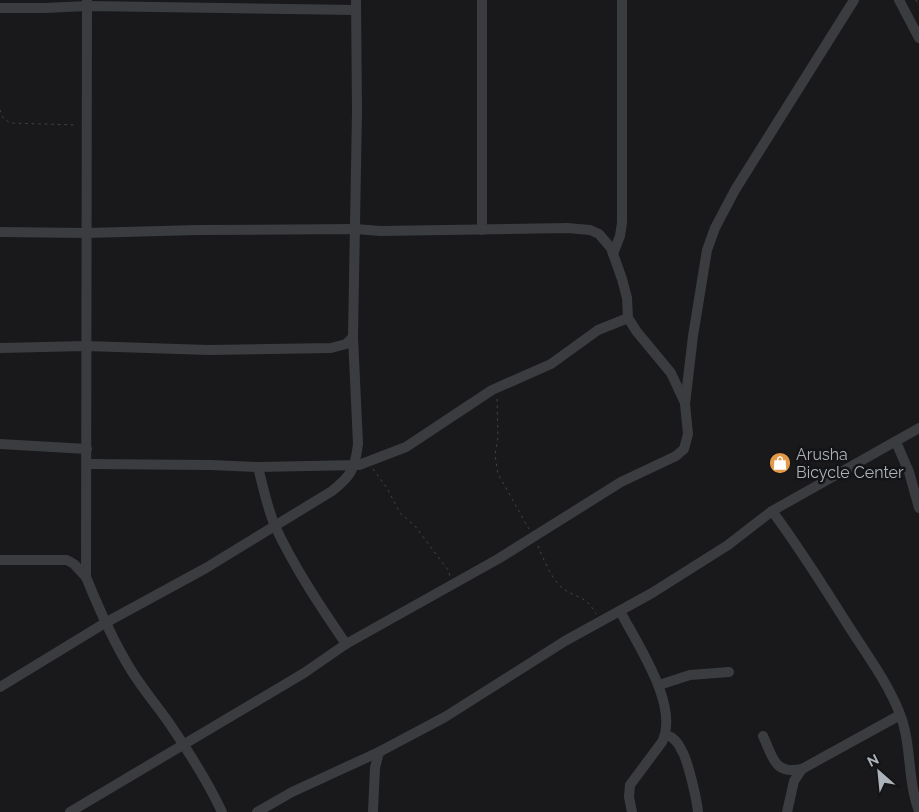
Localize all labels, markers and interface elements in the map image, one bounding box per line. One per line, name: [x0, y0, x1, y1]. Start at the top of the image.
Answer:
place label: Arusha Bicycle Center: [796, 445, 904, 482]
shop icon: Arusha Bicycle Center: [768, 451, 792, 475]
north arrow: [854, 747, 904, 797]
text: N: [865, 751, 881, 770]

